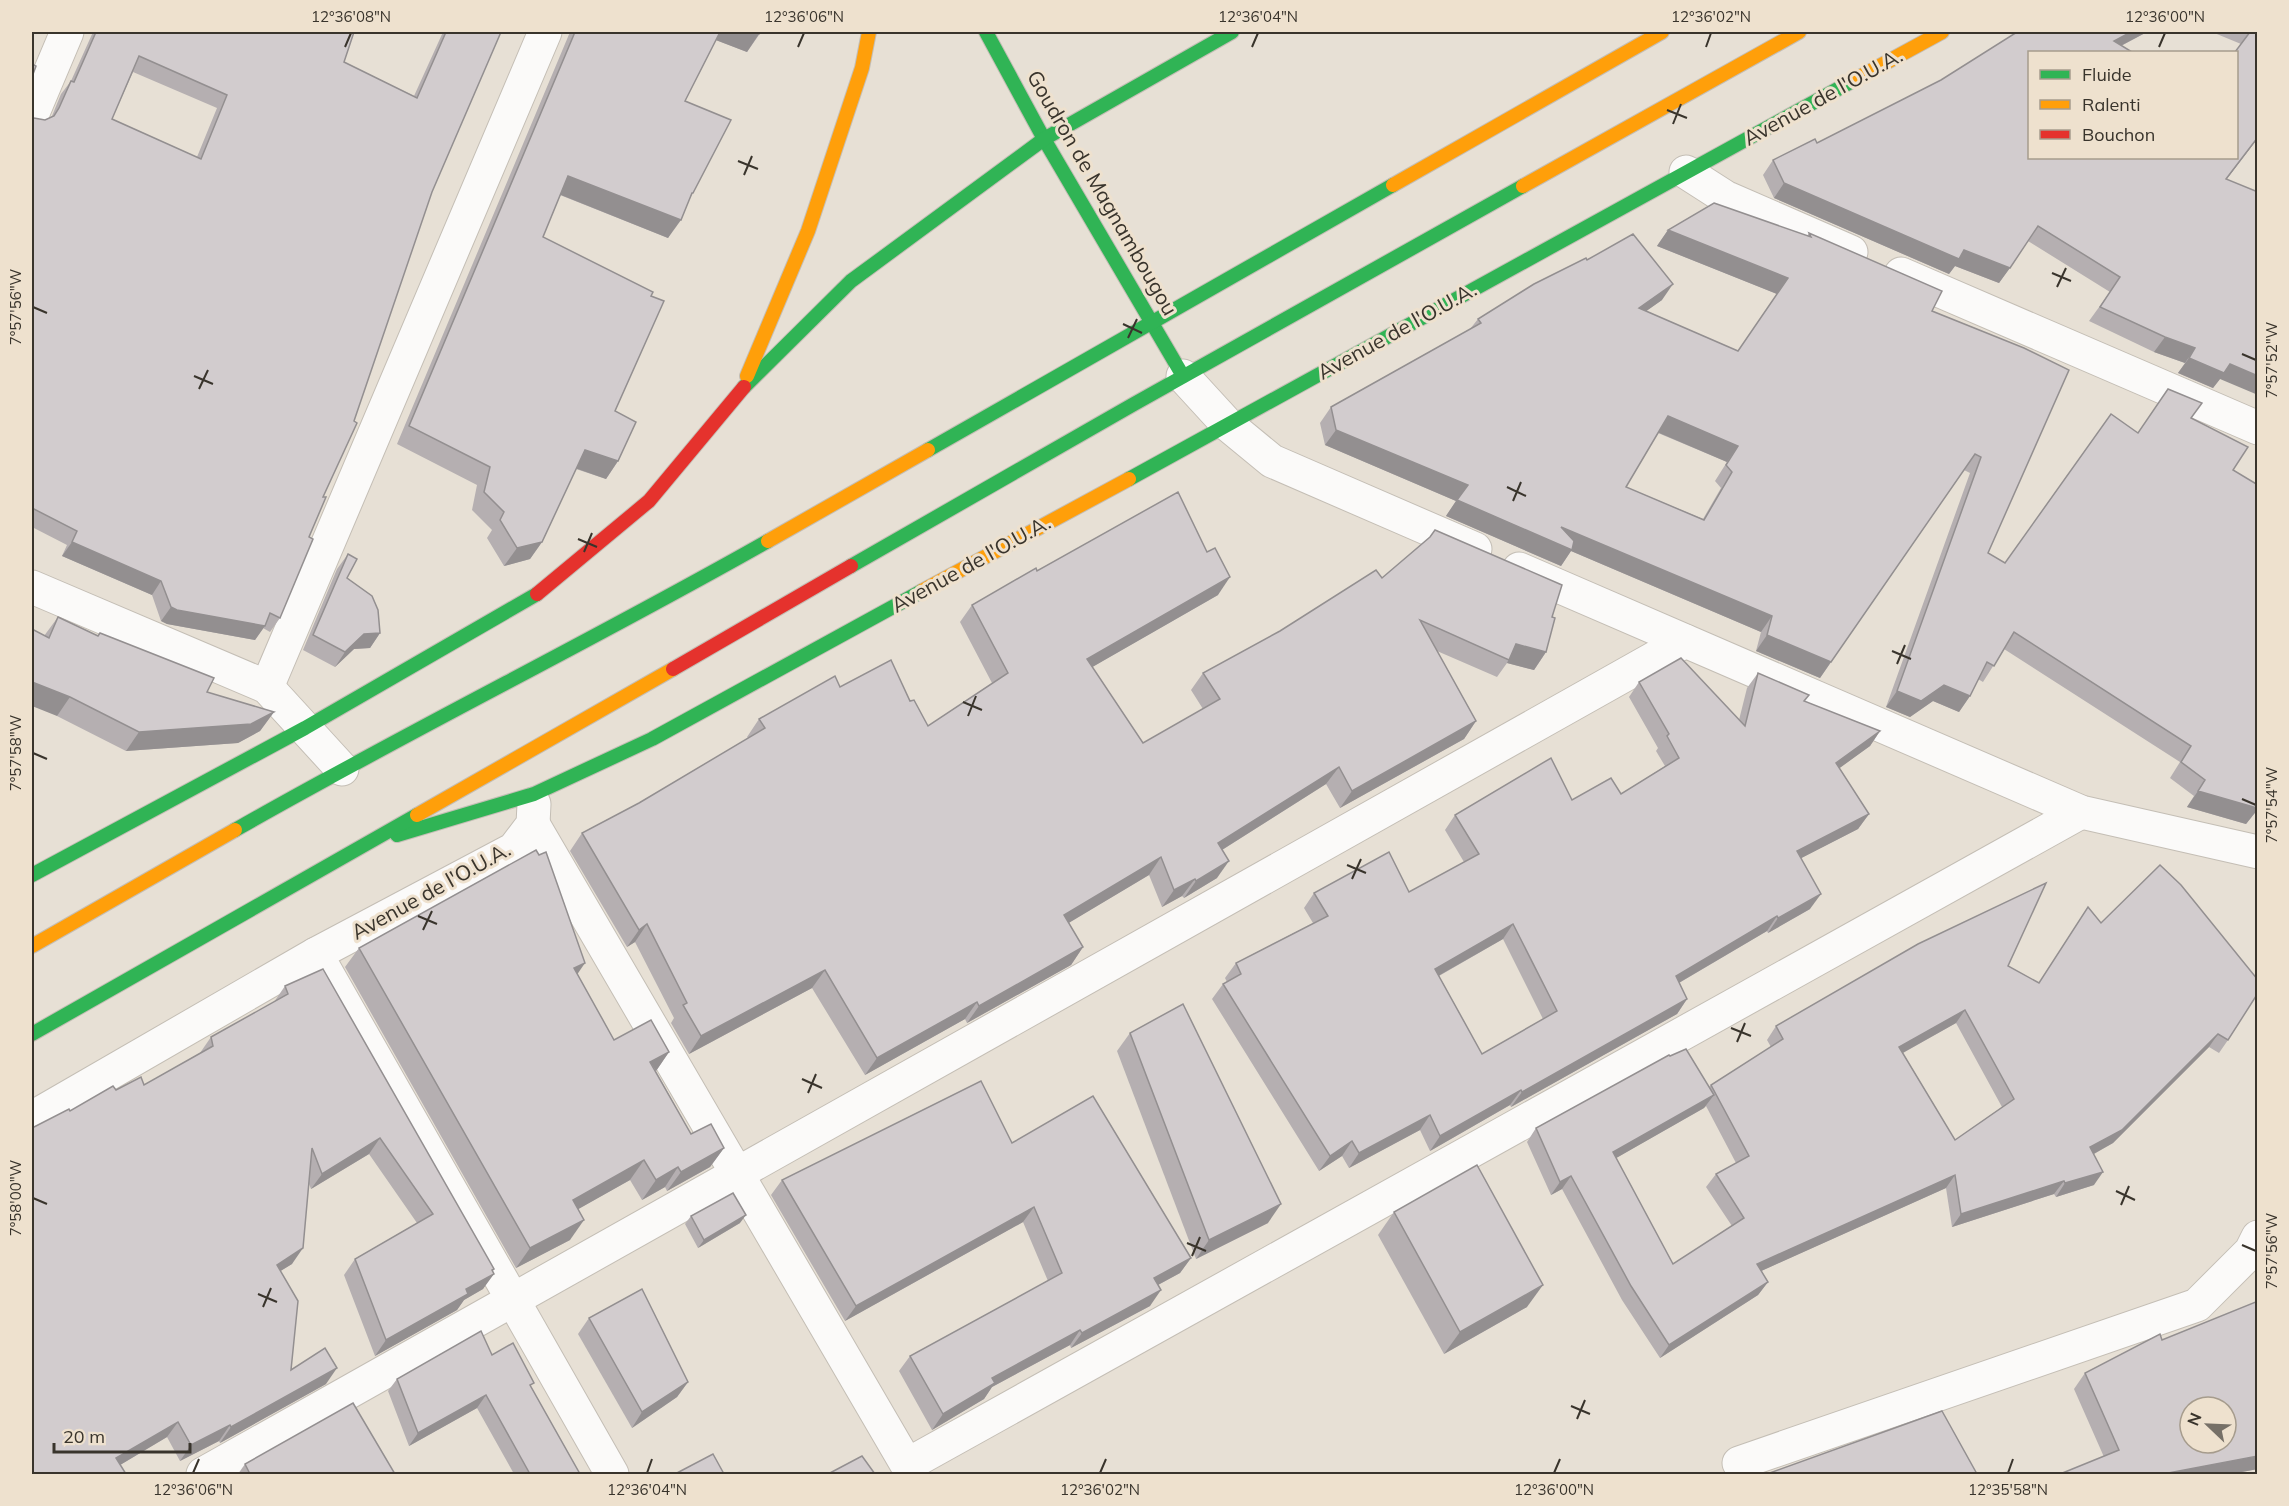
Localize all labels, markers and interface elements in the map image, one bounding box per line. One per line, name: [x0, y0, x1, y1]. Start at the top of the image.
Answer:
text: 12°36'08"N: [311, 7, 391, 26]
text: 12°36'06"N: [764, 7, 844, 26]
text: 12°36'04"N: [1218, 7, 1298, 26]
text: 12°36'02"N: [1671, 7, 1751, 26]
text: 12°36'00"N: [2125, 7, 2205, 26]
street label: Avenue de l'O.U.A.: [1738, 42, 1907, 151]
legend: [2028, 51, 2238, 159]
text: Fluide: [2082, 63, 2132, 86]
street label: Goudron de Magnambougou: [1022, 65, 1184, 320]
text: Ralenti: [2082, 93, 2140, 116]
text: Bouchon: [2082, 123, 2155, 146]
text: 7°57'56"W: [6, 268, 25, 345]
street label: Avenue de l'O.U.A.: [1312, 276, 1481, 385]
text: 7°57'52"W: [2262, 321, 2281, 398]
street label: Avenue de l'O.U.A.: [886, 509, 1055, 618]
text: 7°57'58"W: [6, 714, 25, 791]
text: 7°57'54"W: [2262, 766, 2281, 843]
street label: Avenue de l'O.U.A.: [346, 836, 515, 945]
text: 7°58'00"W: [6, 1159, 25, 1236]
text: 7°57'56"W: [2262, 1212, 2281, 1289]
north arrow: [2178, 1395, 2238, 1455]
text: N: [2183, 1410, 2206, 1429]
scale bar: [54, 1416, 190, 1454]
text: 20 m: [63, 1425, 105, 1448]
text: 12°36'06"N: [153, 1480, 233, 1499]
text: 12°36'04"N: [607, 1480, 687, 1499]
text: 12°36'02"N: [1060, 1480, 1140, 1499]
text: 12°36'00"N: [1514, 1480, 1594, 1499]
text: 12°35'58"N: [1968, 1480, 2048, 1499]

